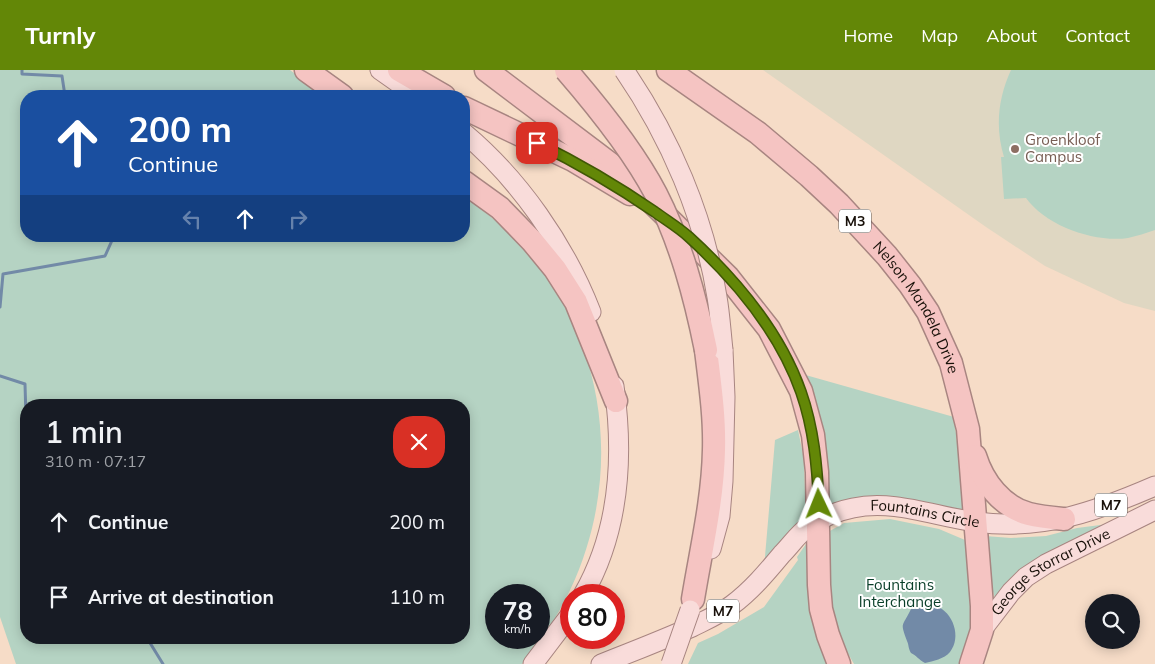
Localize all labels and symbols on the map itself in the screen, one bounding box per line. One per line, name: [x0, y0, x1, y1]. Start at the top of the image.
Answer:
pin: [516, 122, 558, 164]
place label: Groenkloof Campus: [1025, 130, 1101, 166]
marker: Groenkloof Campus: [1009, 143, 1021, 155]
road number: M3: [839, 210, 871, 232]
street label: Nelson Mandela Drive: [869, 237, 963, 375]
position arrow: [792, 477, 844, 529]
road number: M7: [1095, 494, 1127, 516]
street label: Fountains Circle: [870, 495, 981, 531]
street label: George Storrar Drive: [987, 524, 1113, 619]
park label: Fountains Interchange: [859, 575, 941, 611]
speed limit sign: 80: [560, 584, 625, 649]
road number: M7: [707, 600, 739, 622]

